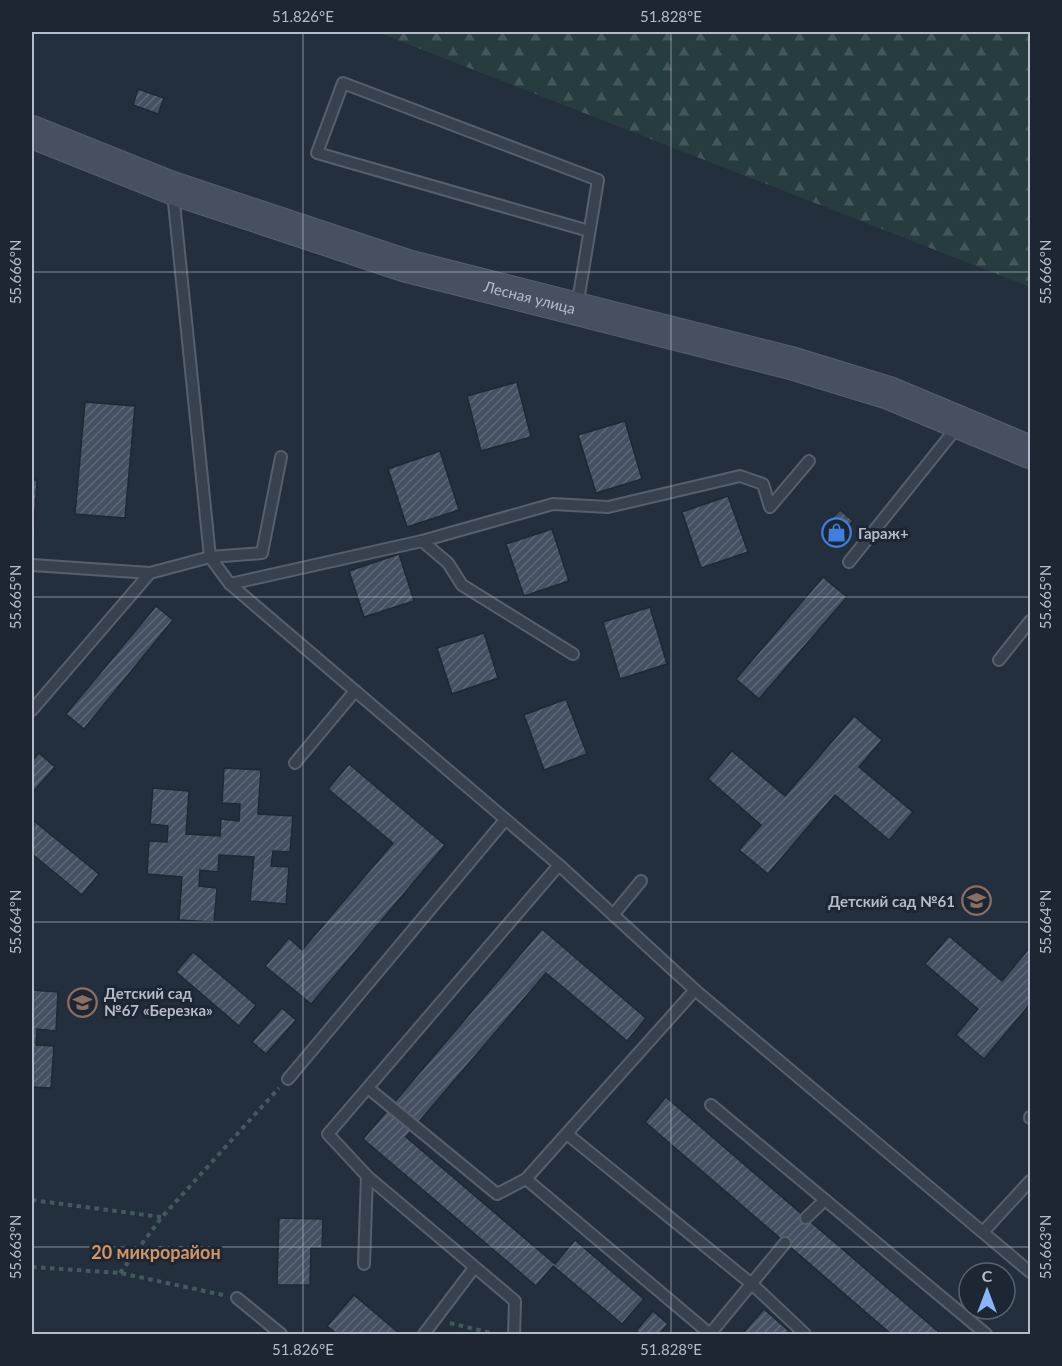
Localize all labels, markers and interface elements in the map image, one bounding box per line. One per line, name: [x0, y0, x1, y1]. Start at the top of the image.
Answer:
text: 51.826°E: [272, 7, 334, 25]
text: 51.828°E: [640, 7, 702, 25]
text: 55.666°N: [6, 240, 24, 304]
text: 55.666°N: [1036, 240, 1054, 304]
street label: Лесная улица: [481, 277, 577, 317]
shop icon: Гараж+: [821, 517, 853, 549]
place label: Гараж+: [858, 524, 909, 542]
text: 55.665°N: [6, 565, 24, 629]
text: 55.665°N: [1036, 565, 1054, 629]
school or university icon: Детский сад №61: [960, 885, 992, 917]
text: 55.664°N: [6, 890, 24, 954]
text: 55.664°N: [1036, 890, 1054, 954]
place label: Детский сад №61: [828, 892, 955, 910]
place label: Детский сад №67 «Березка»: [104, 984, 213, 1019]
school or university icon: Детский сад №67 «Березка»: [67, 986, 99, 1018]
text: 55.663°N: [6, 1215, 24, 1279]
text: 55.663°N: [1036, 1215, 1054, 1279]
district label: 20 микрорайон: [91, 1241, 221, 1263]
north arrow: [957, 1261, 1017, 1321]
text: С: [982, 1266, 993, 1285]
text: 51.826°E: [272, 1340, 334, 1358]
text: 51.828°E: [640, 1340, 702, 1358]

